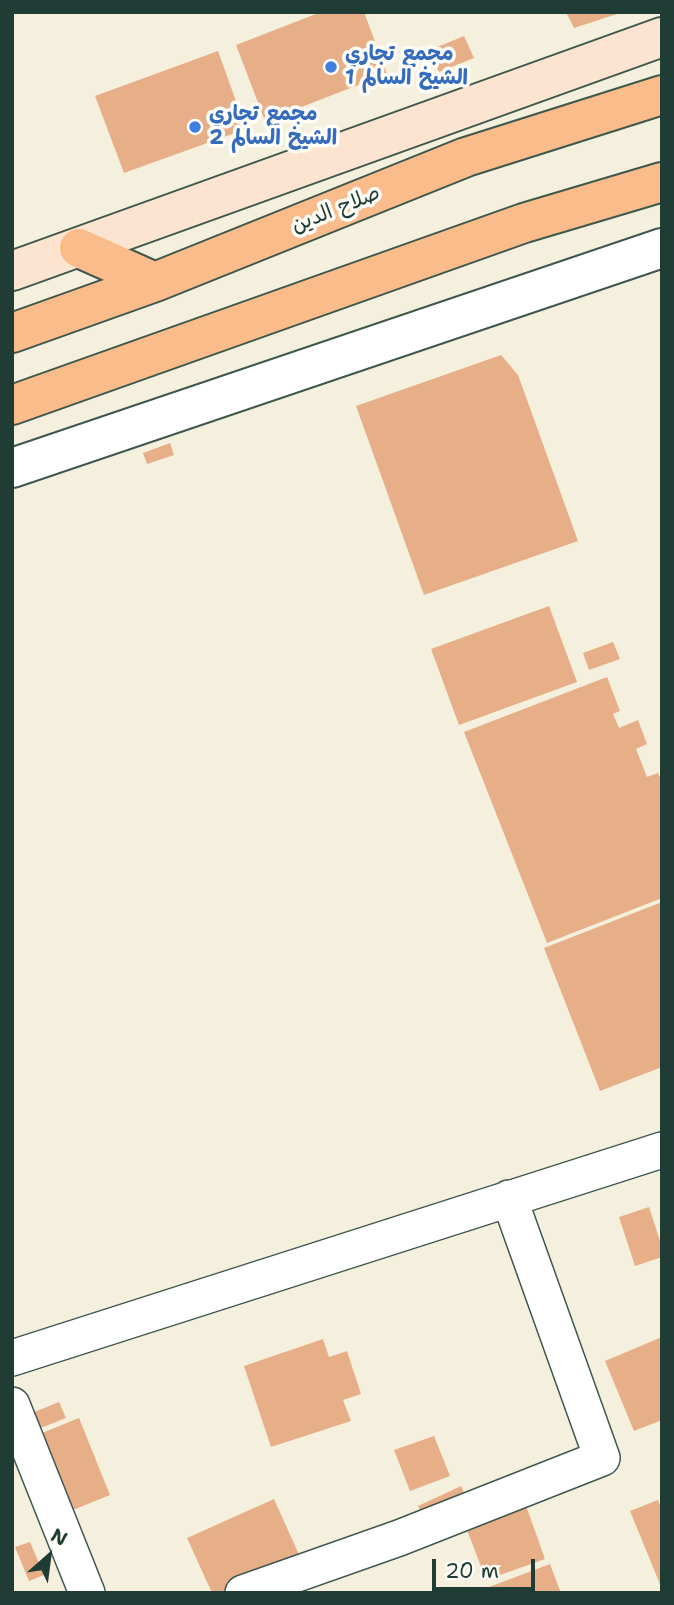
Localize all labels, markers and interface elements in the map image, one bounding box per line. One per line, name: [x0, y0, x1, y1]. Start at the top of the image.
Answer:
place label: مجمع تجاري الشيخ السالم 1: [345, 42, 468, 92]
marker: مجمع تجاري الشيخ السالم 1: [323, 59, 339, 75]
place label: مجمع تجاري الشيخ السالم 2: [209, 102, 337, 152]
marker: مجمع تجاري الشيخ السالم 2: [187, 119, 203, 135]
street label: صلاح الدين: [288, 181, 384, 239]
north arrow: [14, 1521, 84, 1591]
text: N: [47, 1522, 72, 1552]
scale bar: [436, 1546, 539, 1590]
text: 20 m: [445, 1557, 499, 1585]

